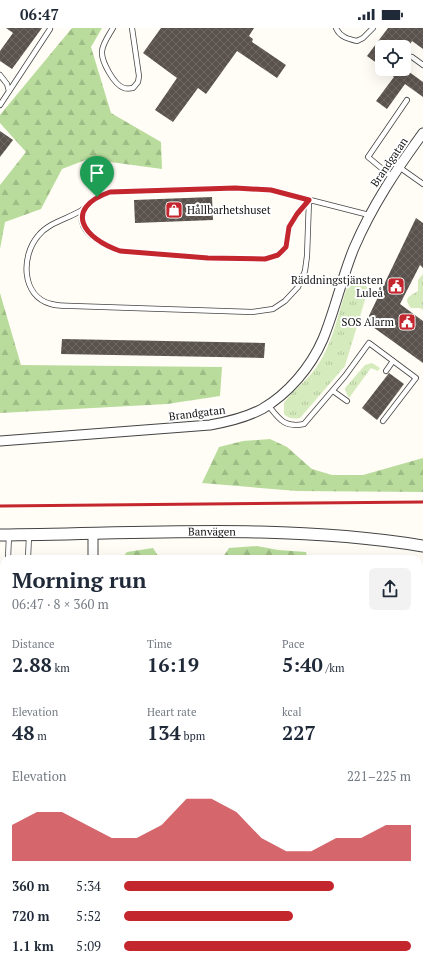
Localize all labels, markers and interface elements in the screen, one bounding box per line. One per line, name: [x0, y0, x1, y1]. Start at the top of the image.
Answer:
text: 06:47: [20, 4, 59, 24]
map controls: [375, 40, 411, 76]
button: locate: [375, 40, 411, 76]
street label: Brandgatan: [367, 134, 411, 189]
pin: [80, 156, 114, 197]
icon: arrive: [86, 162, 108, 184]
shop icon: Hållbarhetshuset: [164, 200, 184, 220]
place label: Hållbarhetshuset: [187, 203, 271, 217]
place label: Räddningstjänsten Luleå: [291, 273, 383, 300]
public building icon: Räddningstjänsten Luleå: [386, 276, 406, 296]
public building icon: SOS Alarm: [397, 312, 417, 332]
place label: SOS Alarm: [342, 315, 394, 329]
street label: Brandgatan: [168, 403, 226, 423]
street label: Banvägen: [188, 524, 236, 539]
text: Morning run: [12, 565, 146, 594]
button: share: [369, 568, 411, 610]
text: 06:47 · 8 × 360 m: [12, 595, 109, 613]
text: Distance: [12, 637, 55, 651]
text: Time: [147, 637, 172, 651]
text: Pace: [282, 637, 305, 651]
text: 2.88: [12, 651, 52, 678]
text: 16:19: [147, 651, 199, 678]
text: 5:40: [282, 651, 323, 678]
text: km: [52, 661, 70, 675]
text: /km: [323, 661, 344, 675]
text: Elevation: [12, 705, 58, 719]
text: Heart rate: [147, 705, 196, 719]
text: kcal: [282, 705, 302, 719]
text: 48: [12, 719, 35, 746]
text: 134: [147, 719, 181, 746]
text: 227: [282, 719, 316, 746]
text: m: [35, 729, 47, 743]
text: bpm: [181, 729, 205, 743]
text: Elevation: [12, 767, 67, 785]
text: 221–225 m: [347, 767, 411, 785]
text: 360 m: [12, 877, 50, 895]
text: 5:34: [76, 877, 101, 895]
text: 720 m: [12, 907, 50, 925]
text: 5:52: [76, 907, 101, 925]
text: 1.1 km: [12, 937, 54, 955]
text: 5:09: [76, 937, 101, 955]

